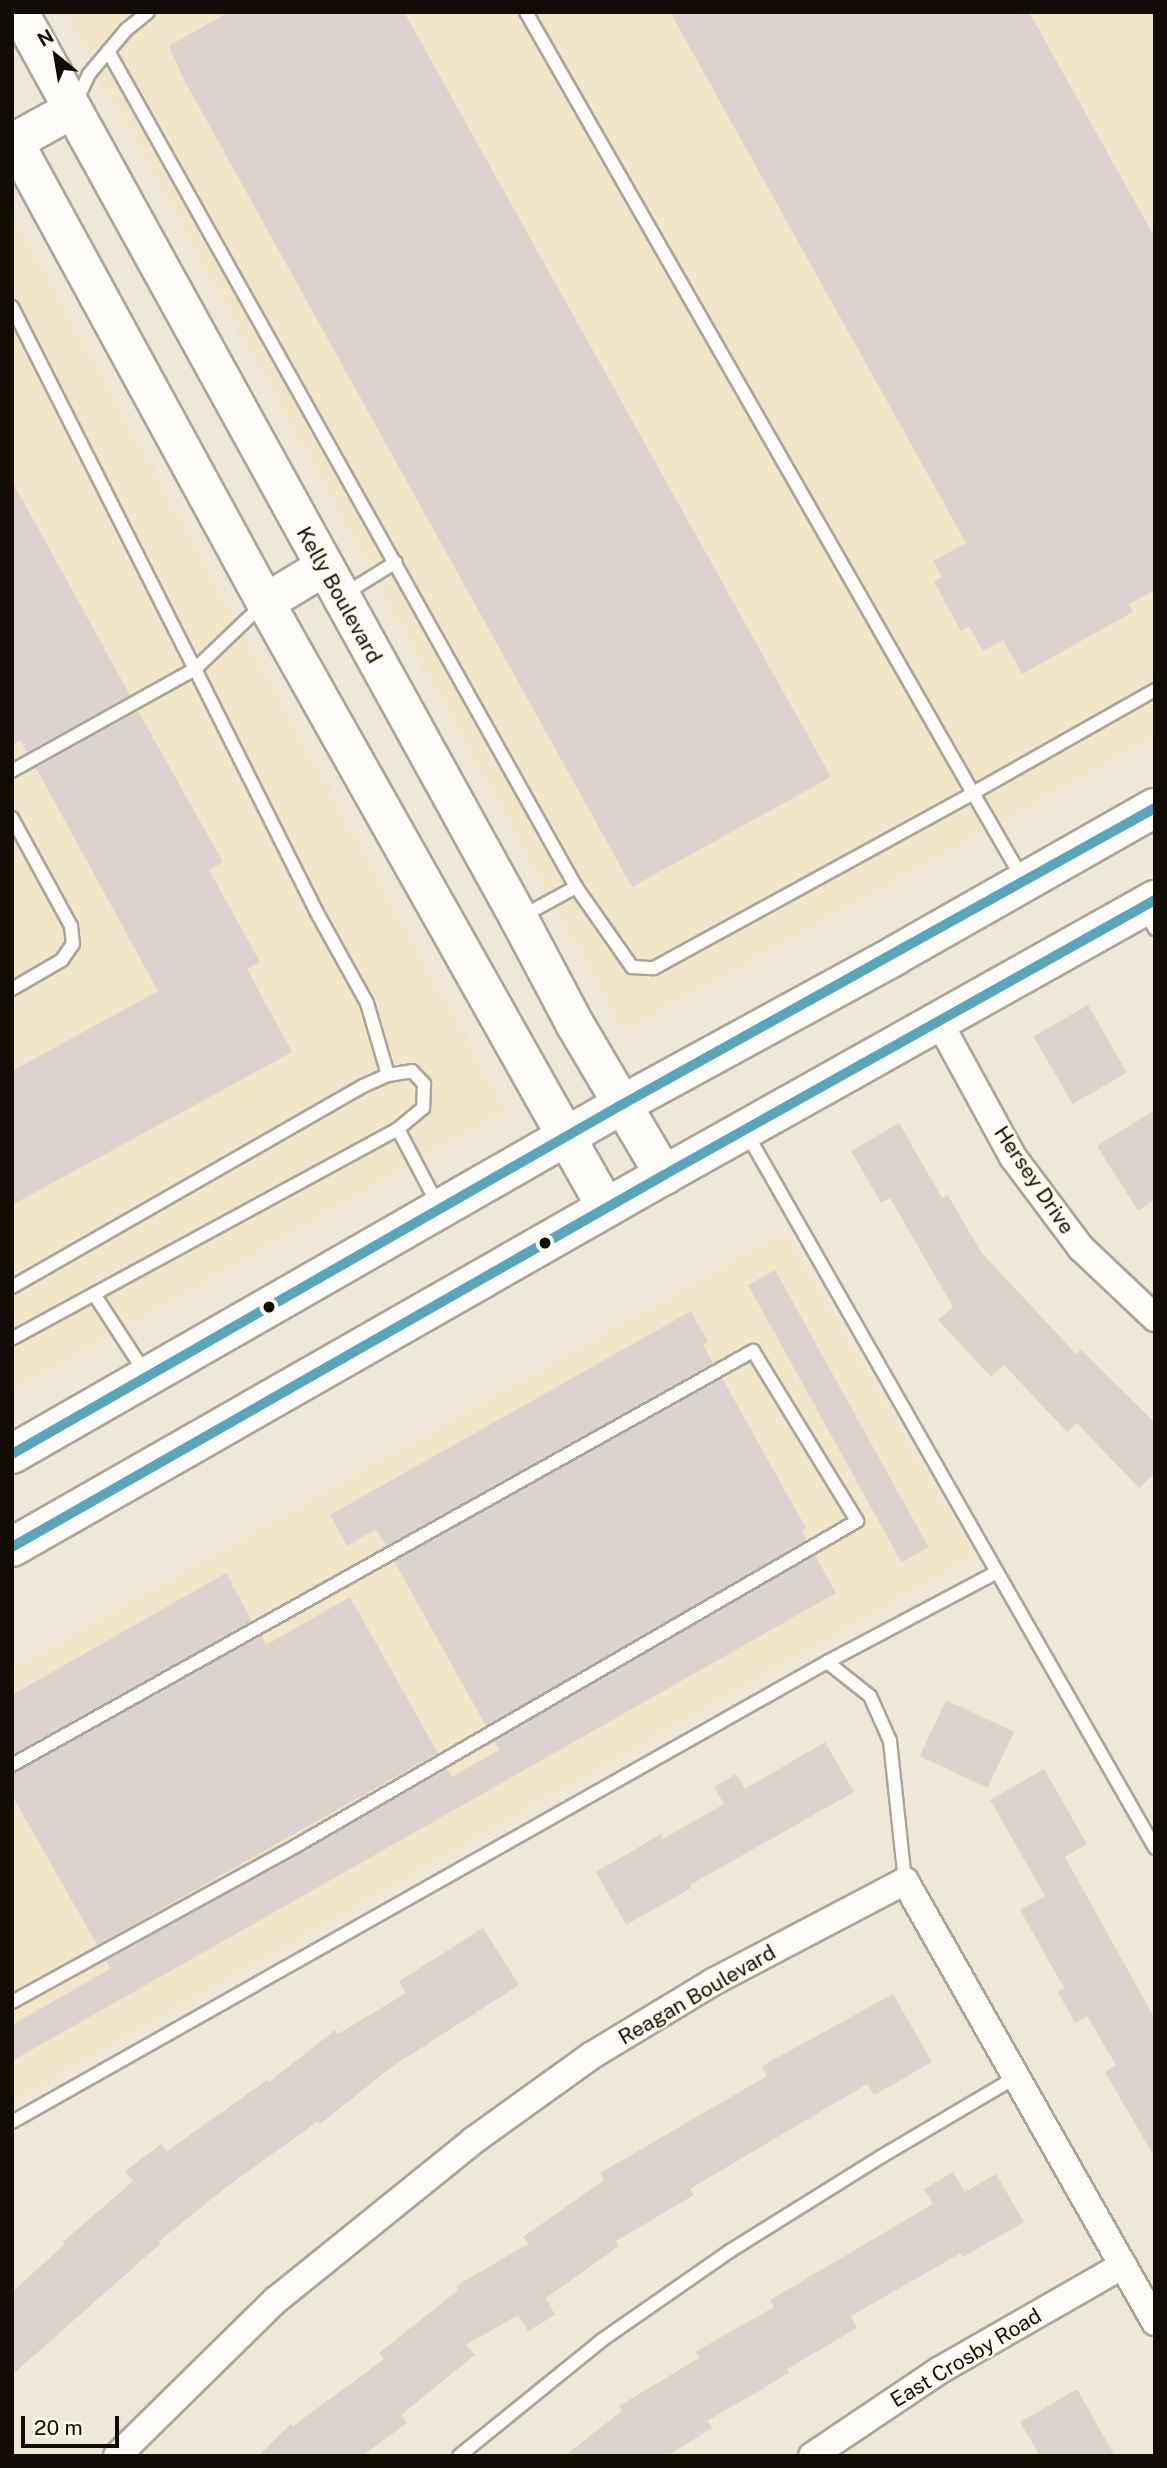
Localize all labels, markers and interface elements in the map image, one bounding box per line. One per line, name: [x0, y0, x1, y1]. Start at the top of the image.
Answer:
north arrow: [21, 21, 91, 91]
text: N: [34, 25, 57, 51]
street label: Kelly Boulevard: [291, 522, 387, 668]
street label: Hersey Drive: [989, 1121, 1079, 1239]
unlabelled marker: [538, 1236, 552, 1250]
unlabelled marker: [262, 1300, 276, 1314]
street label: Reagan Boulevard: [614, 1940, 780, 2050]
street label: East Crosby Road: [886, 2303, 1046, 2413]
scale bar: [24, 2402, 122, 2446]
text: 20 m: [34, 2415, 83, 2440]

